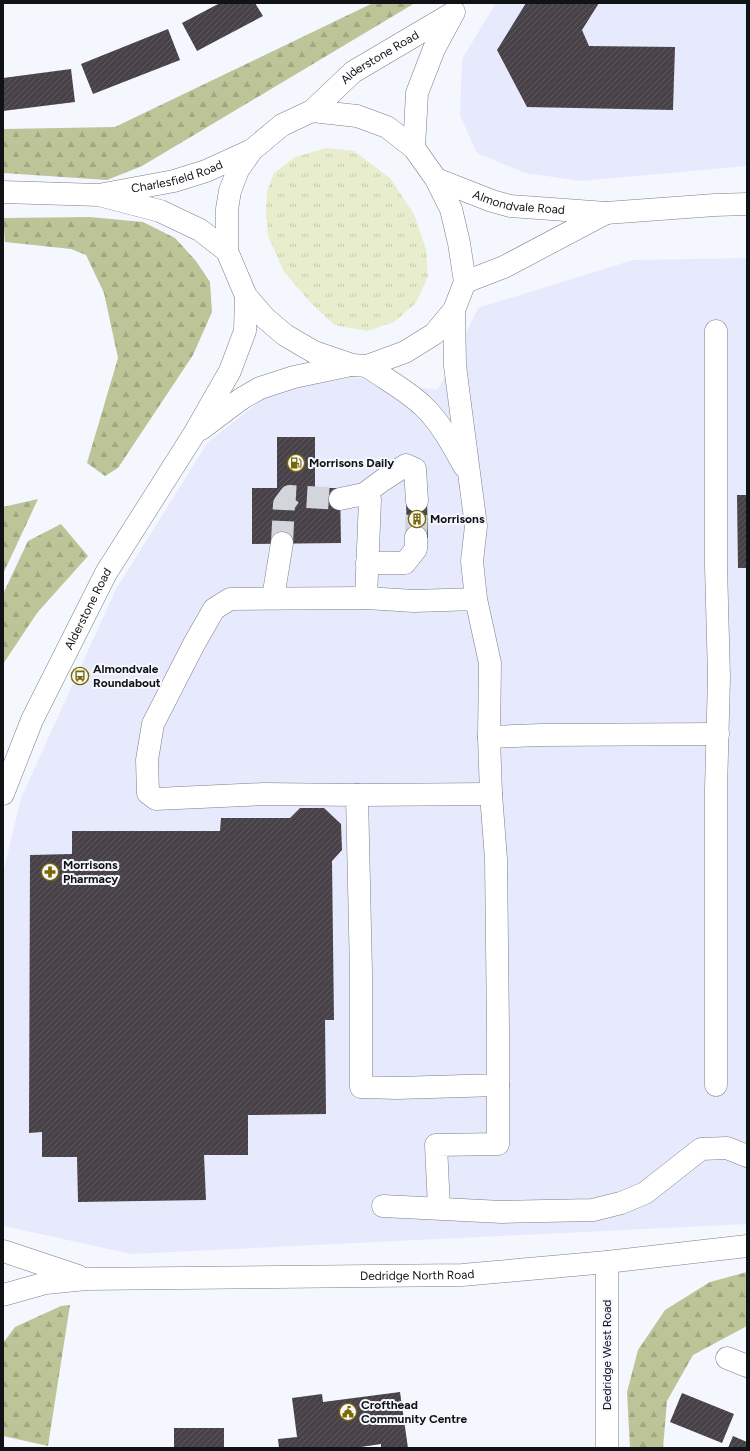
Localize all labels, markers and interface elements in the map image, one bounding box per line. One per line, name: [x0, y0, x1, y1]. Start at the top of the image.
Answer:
street label: Alderstone Road: [338, 28, 421, 87]
street label: Charlesfield Road: [130, 157, 225, 196]
street label: Almondvale Road: [471, 187, 565, 217]
fuel station icon: Morrisons Daily: [286, 453, 306, 473]
place label: Morrisons Daily: [309, 456, 394, 470]
building icon: Morrisons: [407, 509, 427, 529]
place label: Morrisons: [430, 512, 485, 526]
street label: Alderstone Road: [62, 565, 114, 652]
place label: Almondvale Roundabout: [93, 662, 161, 690]
bus stop icon: Almondvale Roundabout: [70, 666, 90, 686]
place label: Morrisons Pharmacy: [63, 858, 118, 886]
pharmacy icon: Morrisons Pharmacy: [40, 862, 60, 882]
street label: Dedridge North Road: [360, 1267, 475, 1283]
street label: Dedridge West Road: [600, 1300, 614, 1410]
place label: Crofthead Community Centre: [361, 1398, 468, 1426]
public building icon: Crofthead Community Centre: [338, 1402, 358, 1422]

